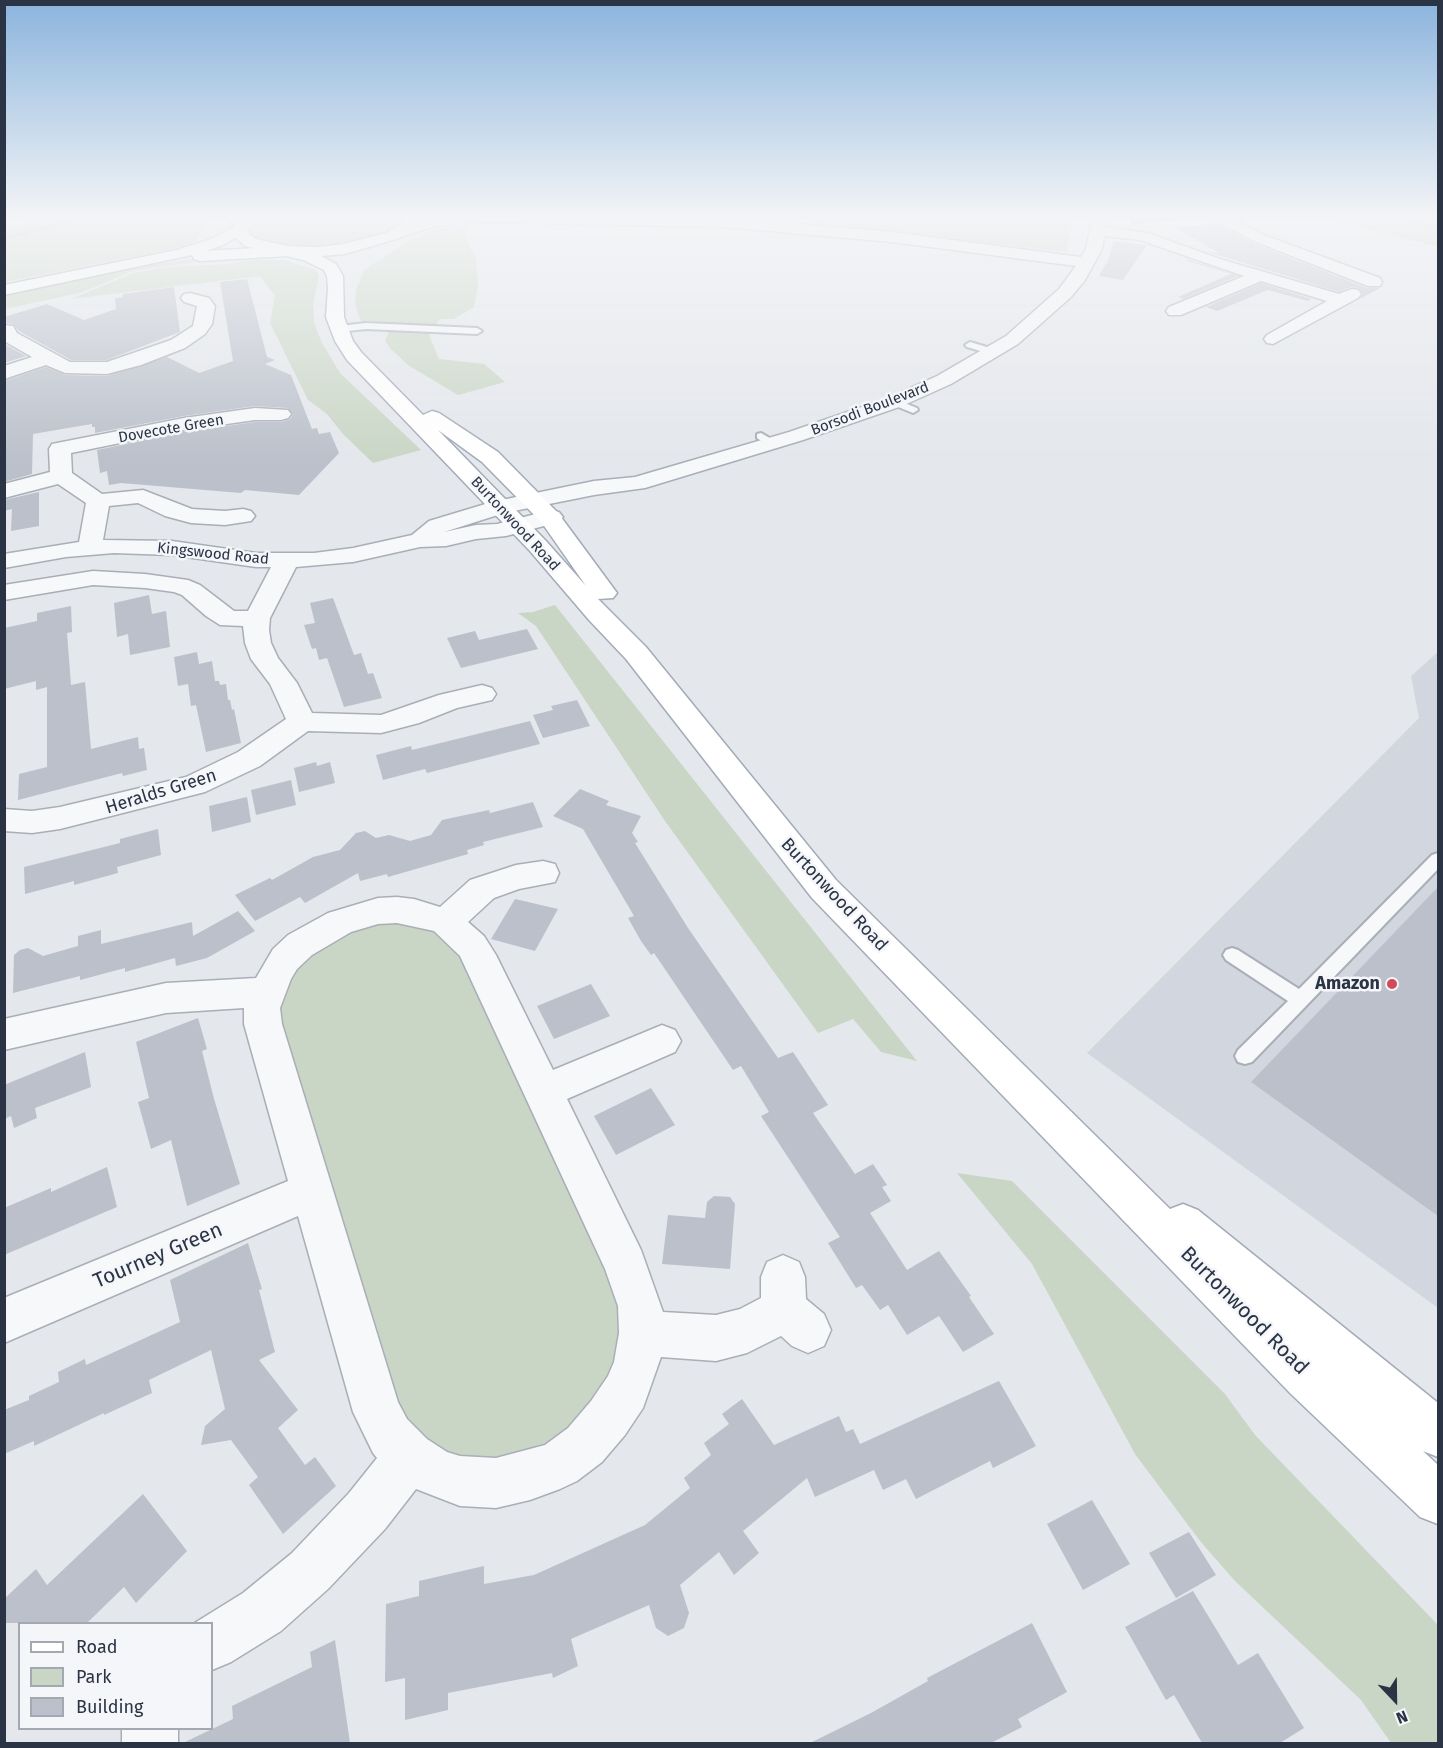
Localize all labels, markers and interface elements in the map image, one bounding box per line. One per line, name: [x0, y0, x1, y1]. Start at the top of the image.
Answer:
street label: Borsodi Boulevard: [808, 378, 932, 440]
street label: Dovecote Green: [117, 411, 225, 447]
street label: Burtonwood Road: [467, 473, 563, 575]
street label: Kingswood Road: [156, 539, 270, 569]
street label: Heralds Green: [103, 765, 219, 819]
street label: Burtonwood Road: [776, 834, 892, 956]
place label: Amazon: [1315, 973, 1380, 995]
marker: Amazon: [1385, 977, 1399, 991]
street label: Tourney Green: [90, 1217, 226, 1295]
street label: Burtonwood Road: [1175, 1242, 1313, 1380]
legend: [18, 1622, 213, 1730]
text: Road: [76, 1636, 118, 1658]
text: Park: [76, 1666, 111, 1688]
north arrow: [1365, 1670, 1425, 1730]
text: Building: [76, 1696, 143, 1718]
text: N: [1393, 1706, 1410, 1728]

